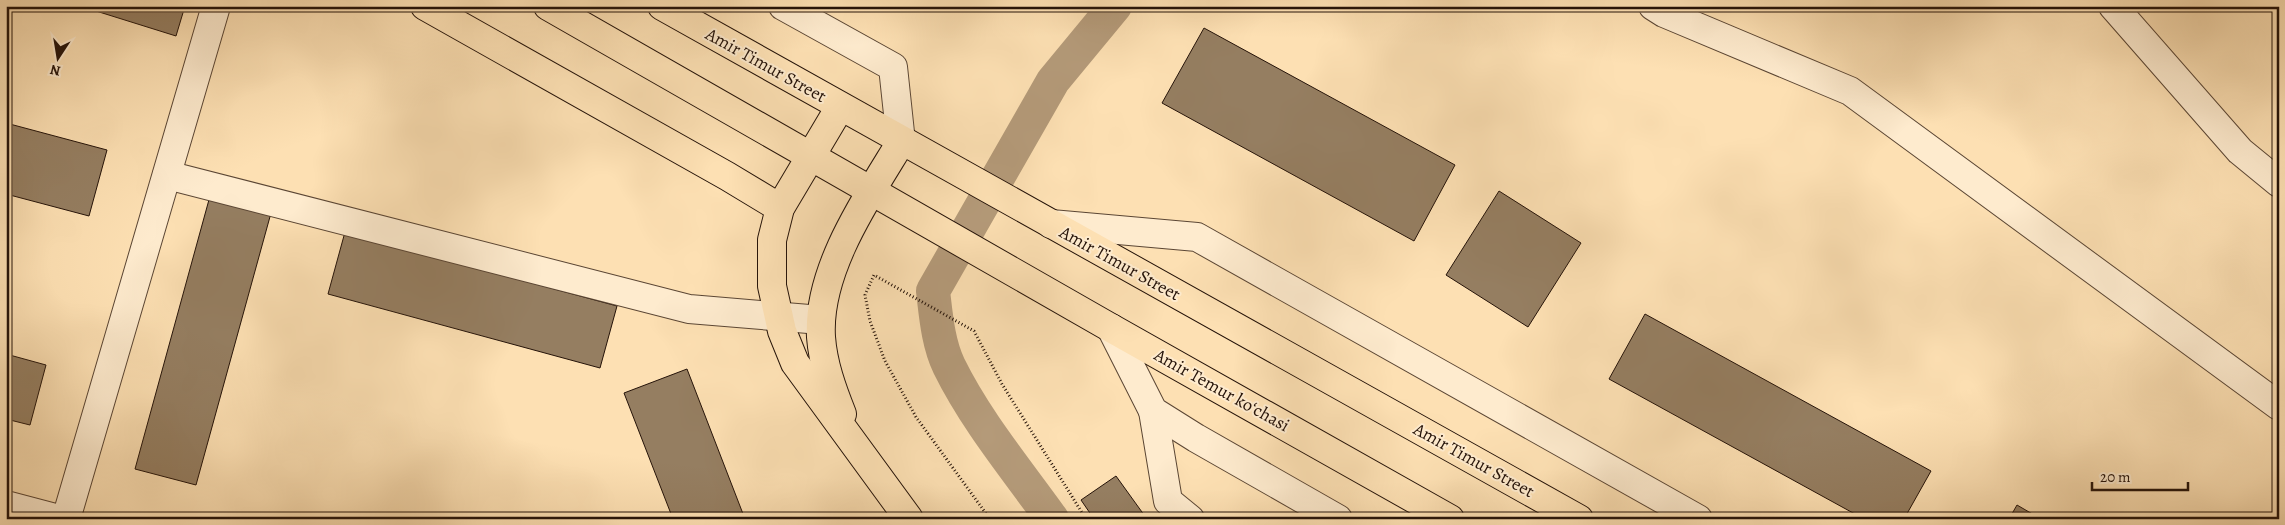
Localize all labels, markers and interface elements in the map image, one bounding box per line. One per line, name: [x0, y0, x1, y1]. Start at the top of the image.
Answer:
street label: Amir Timur Street: [701, 21, 831, 108]
north arrow: [32, 32, 82, 82]
text: N: [48, 60, 62, 81]
street label: Amir Timur Street: [1055, 219, 1185, 306]
street label: Amir Temur koʻchasi: [1149, 342, 1294, 437]
street label: Amir Timur Street: [1409, 416, 1539, 503]
scale bar: [2092, 460, 2189, 492]
text: 20 m: [2100, 467, 2131, 487]

